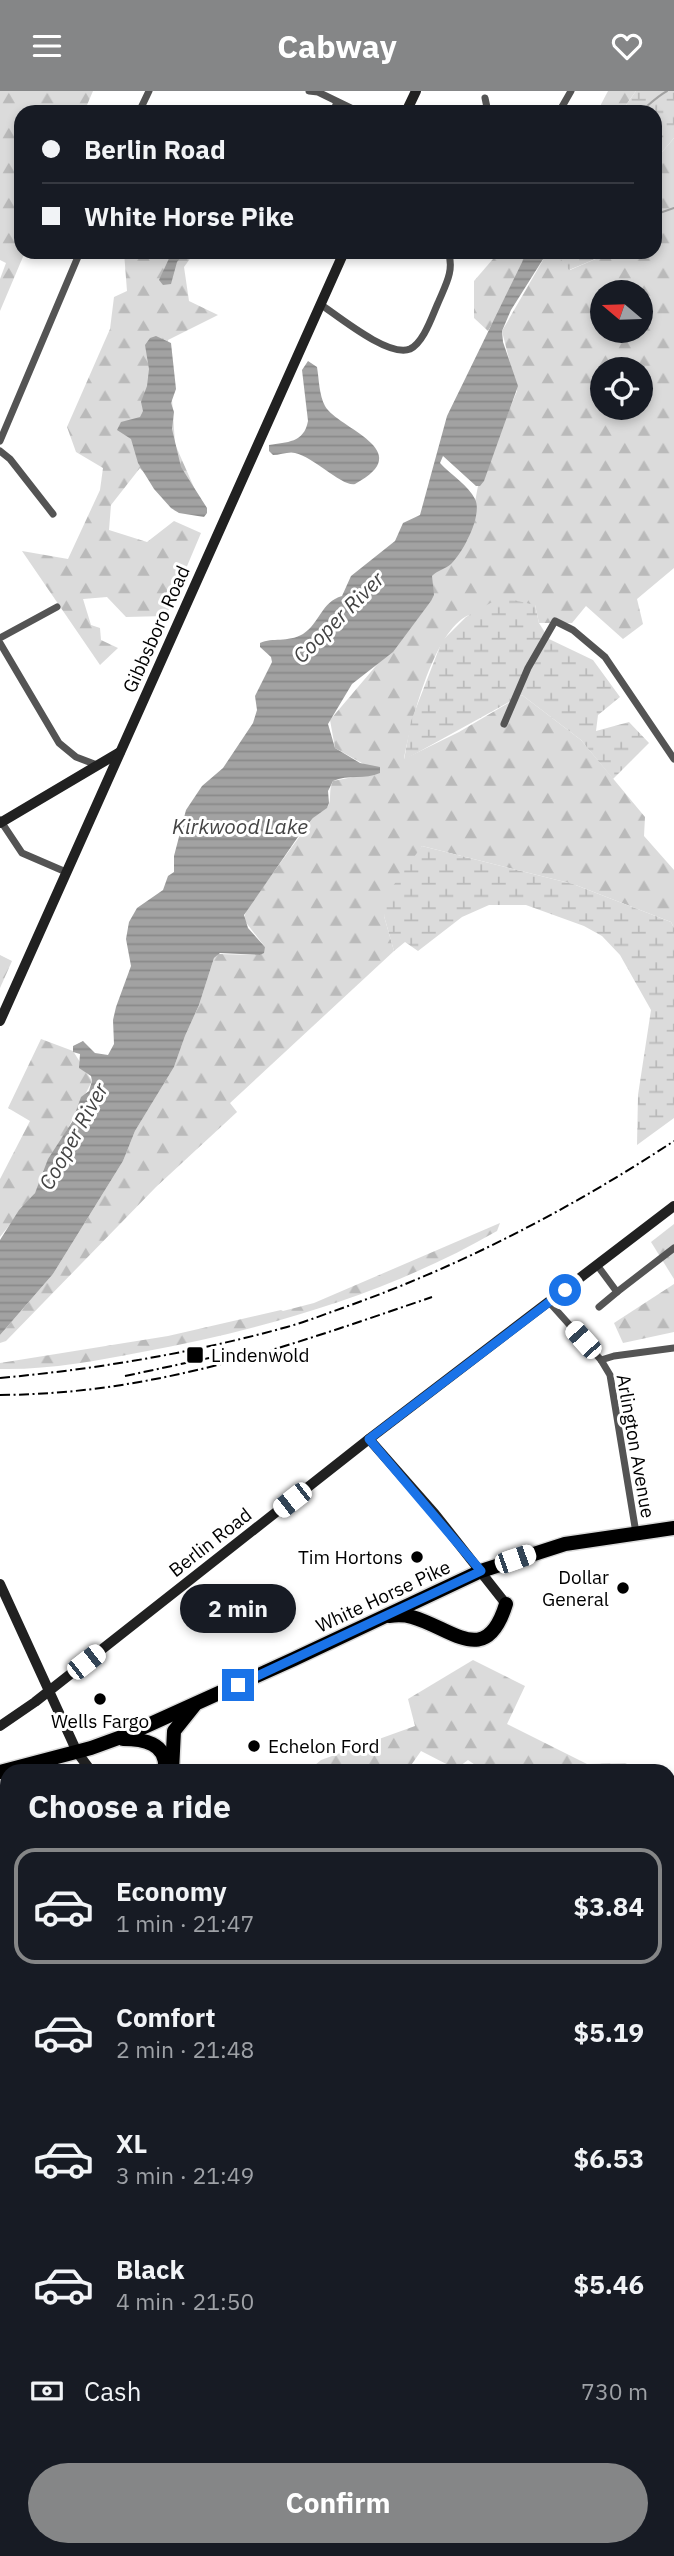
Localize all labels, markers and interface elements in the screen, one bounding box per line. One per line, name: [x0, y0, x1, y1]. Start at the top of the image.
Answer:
text: Cabway: [277, 25, 397, 67]
icon: menu: [28, 27, 66, 65]
icon: heart: [608, 27, 646, 65]
text: Berlin Road: [84, 132, 226, 166]
text: White Horse Pike: [84, 199, 294, 233]
north arrow: [590, 280, 653, 343]
map controls: [590, 280, 653, 420]
button: locate: [590, 357, 653, 420]
street label: Gibbsboro Road: [117, 562, 195, 696]
water label: Cooper River: [286, 564, 391, 669]
water label: Kirkwood Lake: [172, 812, 308, 840]
water label: Cooper River: [32, 1076, 115, 1194]
route start: [549, 1274, 581, 1306]
car: [562, 1317, 605, 1363]
place label: Lindenwold: [211, 1343, 310, 1367]
marker: Lindenwold: [185, 1345, 205, 1365]
street label: Arlington Avenue: [612, 1372, 660, 1520]
car: [269, 1479, 316, 1521]
street label: Berlin Road: [164, 1502, 256, 1582]
car: [492, 1542, 539, 1576]
place label: Tim Hortons: [298, 1545, 403, 1569]
marker: Tim Hortons: [409, 1549, 425, 1565]
street label: White Horse Pike: [312, 1554, 454, 1638]
place label: Dollar General: [542, 1565, 609, 1611]
marker: Dollar General: [615, 1580, 631, 1596]
callout: 2 min: [180, 1583, 296, 1633]
text: 2 min: [208, 1593, 268, 1623]
car: [63, 1641, 110, 1683]
route end: [222, 1669, 254, 1701]
marker: Wells Fargo: [92, 1691, 108, 1707]
place label: Wells Fargo: [51, 1709, 149, 1733]
place label: Echelon Ford: [268, 1734, 379, 1758]
marker: Echelon Ford: [246, 1738, 262, 1754]
text: Choose a ride: [28, 1785, 231, 1827]
text: Economy: [116, 1874, 227, 1908]
icon: car: [32, 1875, 95, 1938]
text: $3.84: [574, 1889, 644, 1923]
text: 1 min · 21:47: [116, 1908, 254, 1938]
text: Comfort: [116, 2000, 215, 2034]
icon: car: [32, 2001, 95, 2064]
text: $5.19: [574, 2015, 644, 2049]
text: 2 min · 21:48: [116, 2034, 254, 2064]
text: XL: [116, 2126, 147, 2160]
icon: car: [32, 2127, 95, 2190]
text: $6.53: [574, 2141, 644, 2175]
text: 3 min · 21:49: [116, 2160, 254, 2190]
text: Black: [116, 2252, 184, 2286]
icon: car: [32, 2253, 95, 2316]
text: $5.46: [574, 2267, 644, 2301]
text: 4 min · 21:50: [116, 2286, 254, 2316]
icon: cash: [28, 2372, 66, 2410]
text: Cash: [84, 2374, 141, 2408]
text: 730 m: [581, 2376, 648, 2406]
button: Confirm: [28, 2463, 648, 2543]

